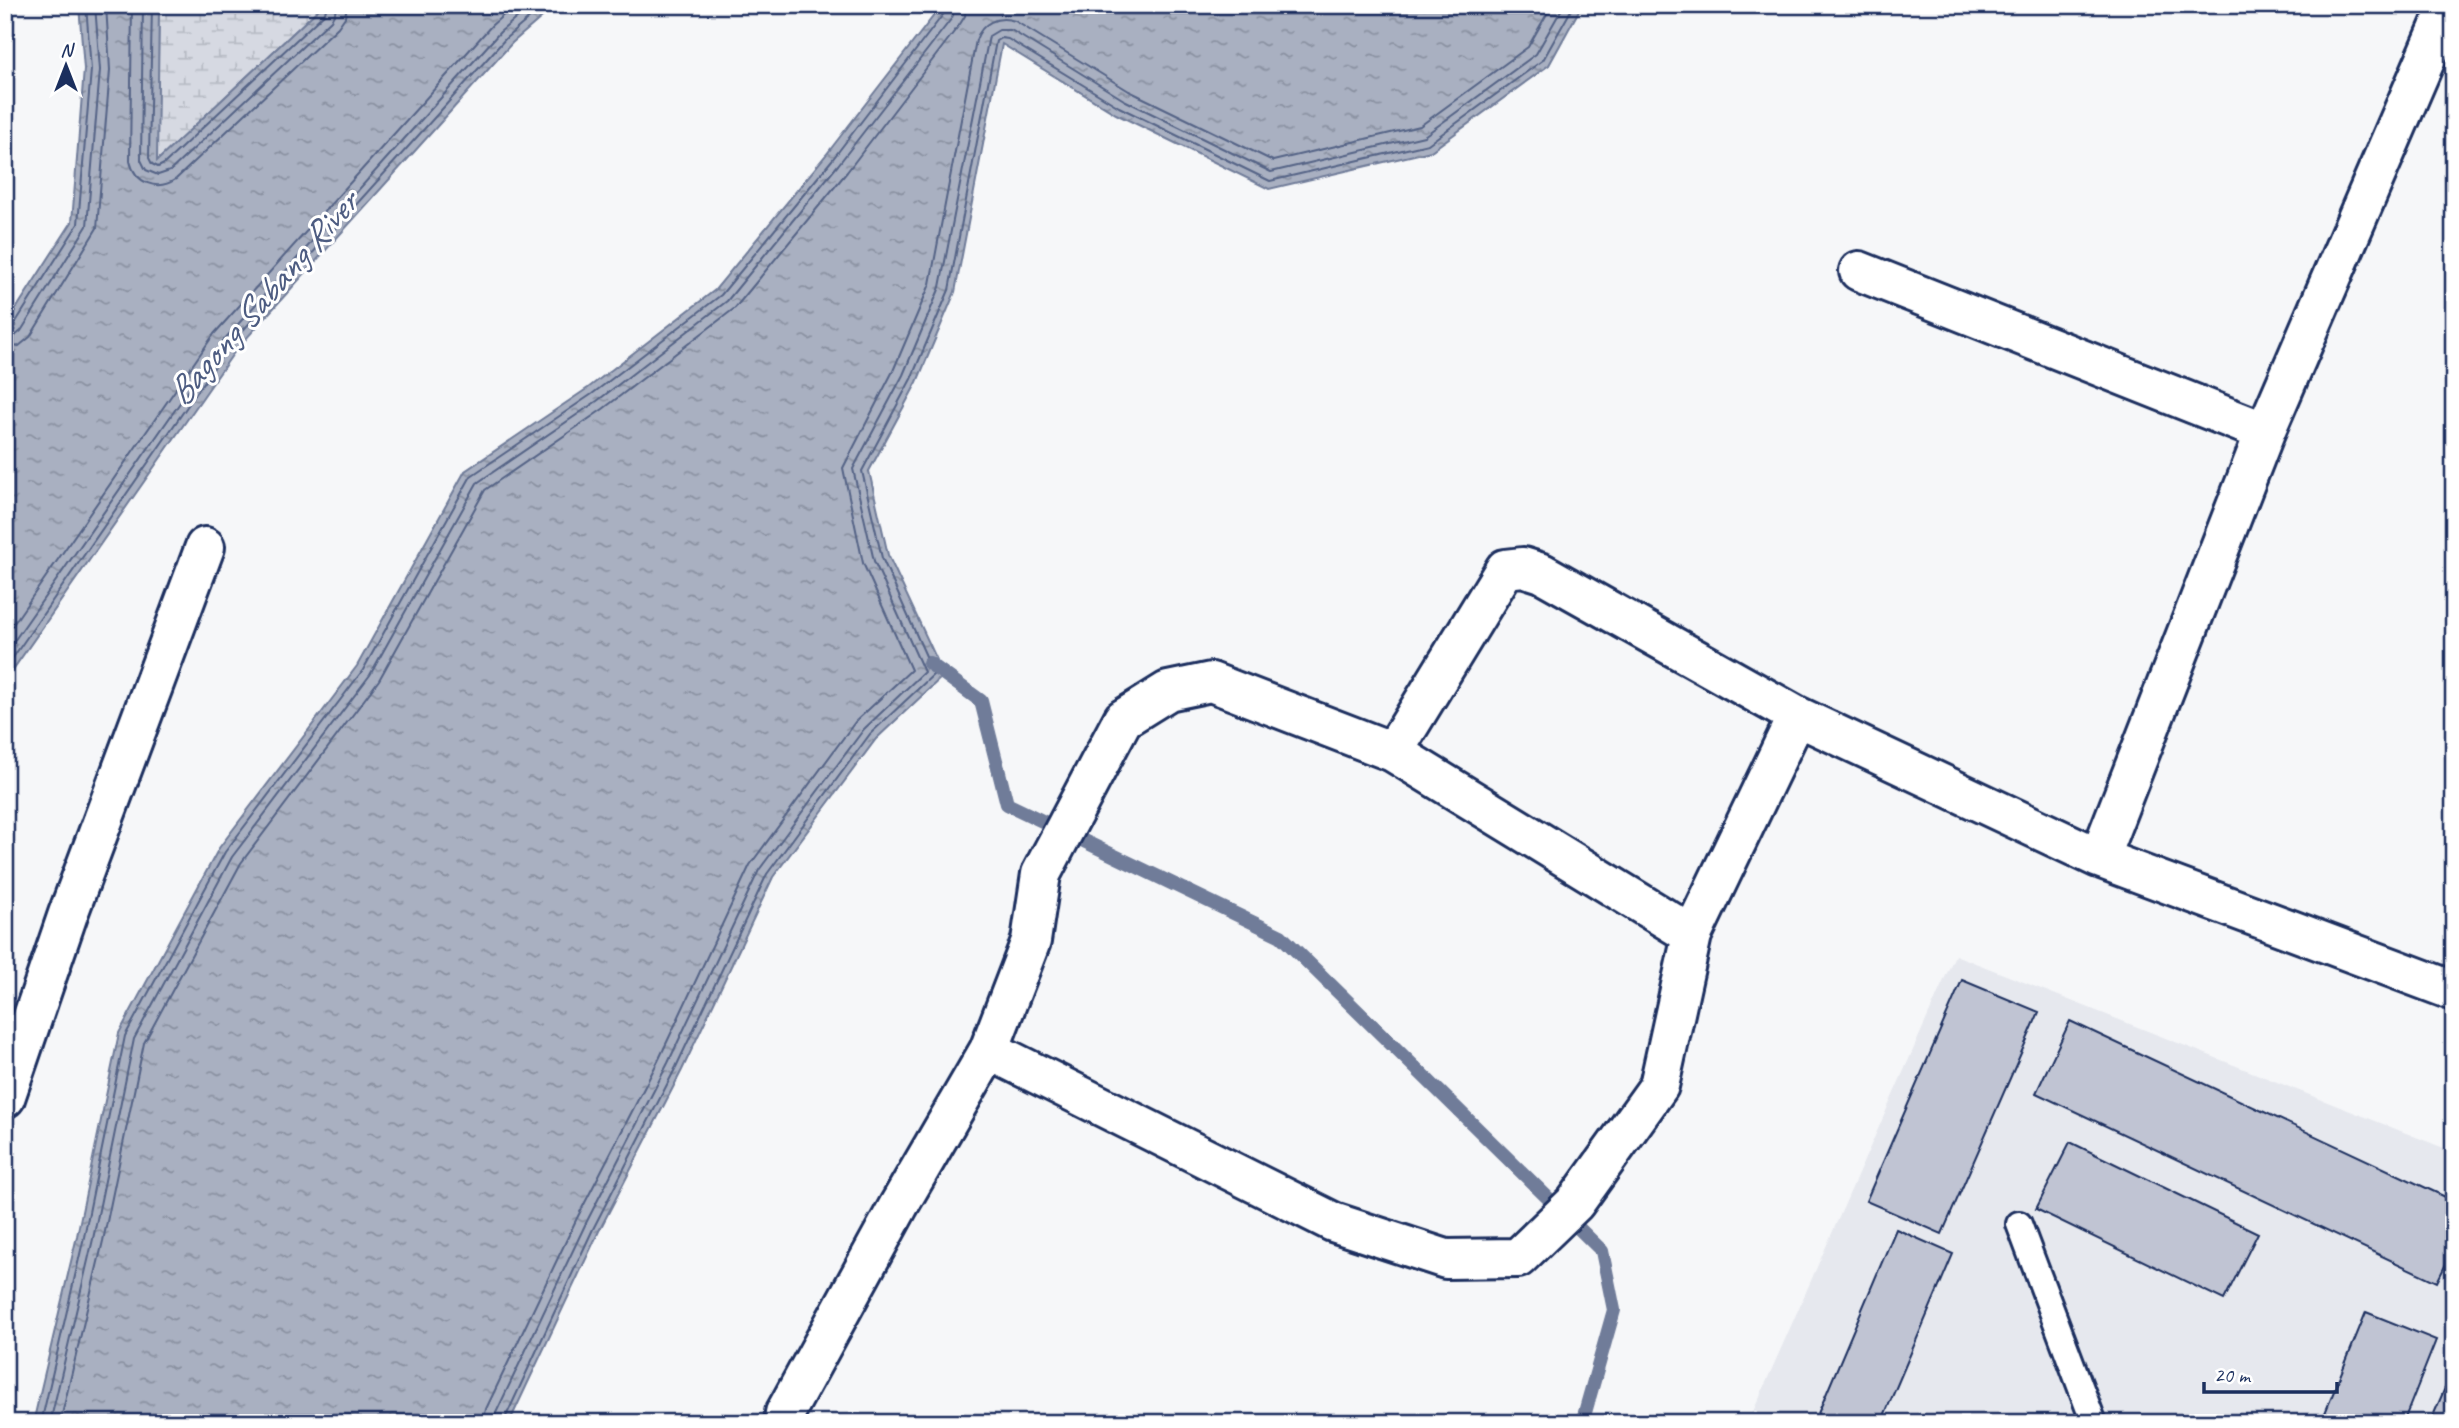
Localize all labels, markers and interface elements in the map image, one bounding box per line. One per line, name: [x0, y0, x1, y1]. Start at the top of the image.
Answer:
north arrow: [32, 32, 102, 102]
text: N: [60, 38, 75, 62]
water label: Bagong Sabang River: [156, 177, 372, 415]
scale bar: [2204, 1351, 2336, 1395]
text: 20 m: [2214, 1362, 2252, 1388]

